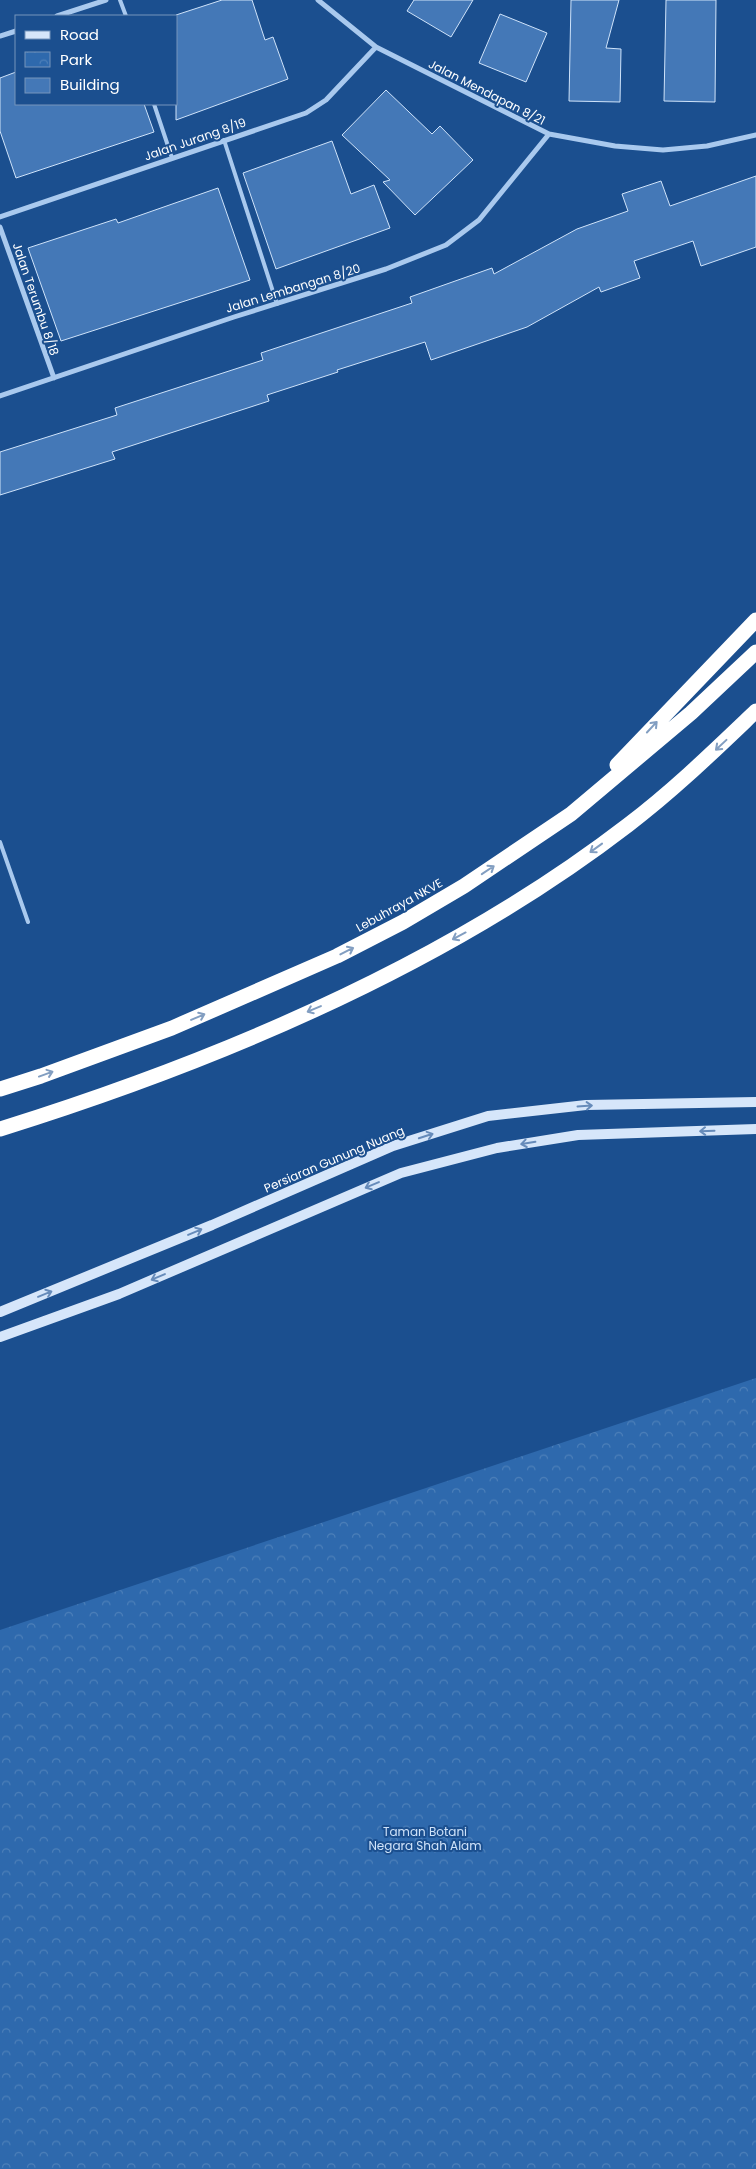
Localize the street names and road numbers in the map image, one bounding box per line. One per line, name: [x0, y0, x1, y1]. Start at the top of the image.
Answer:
street label: Jalan Mendapan 8/21: [426, 55, 548, 129]
street label: Jalan Jurang 8/19: [142, 114, 248, 164]
street label: Jalan Terumbu 8/18: [9, 240, 63, 358]
street label: Jalan Lembangan 8/20: [224, 259, 362, 317]
street label: Lebuhraya NKVE: [353, 874, 445, 936]
street label: Persiaran Gunung Nuang: [261, 1122, 407, 1196]

